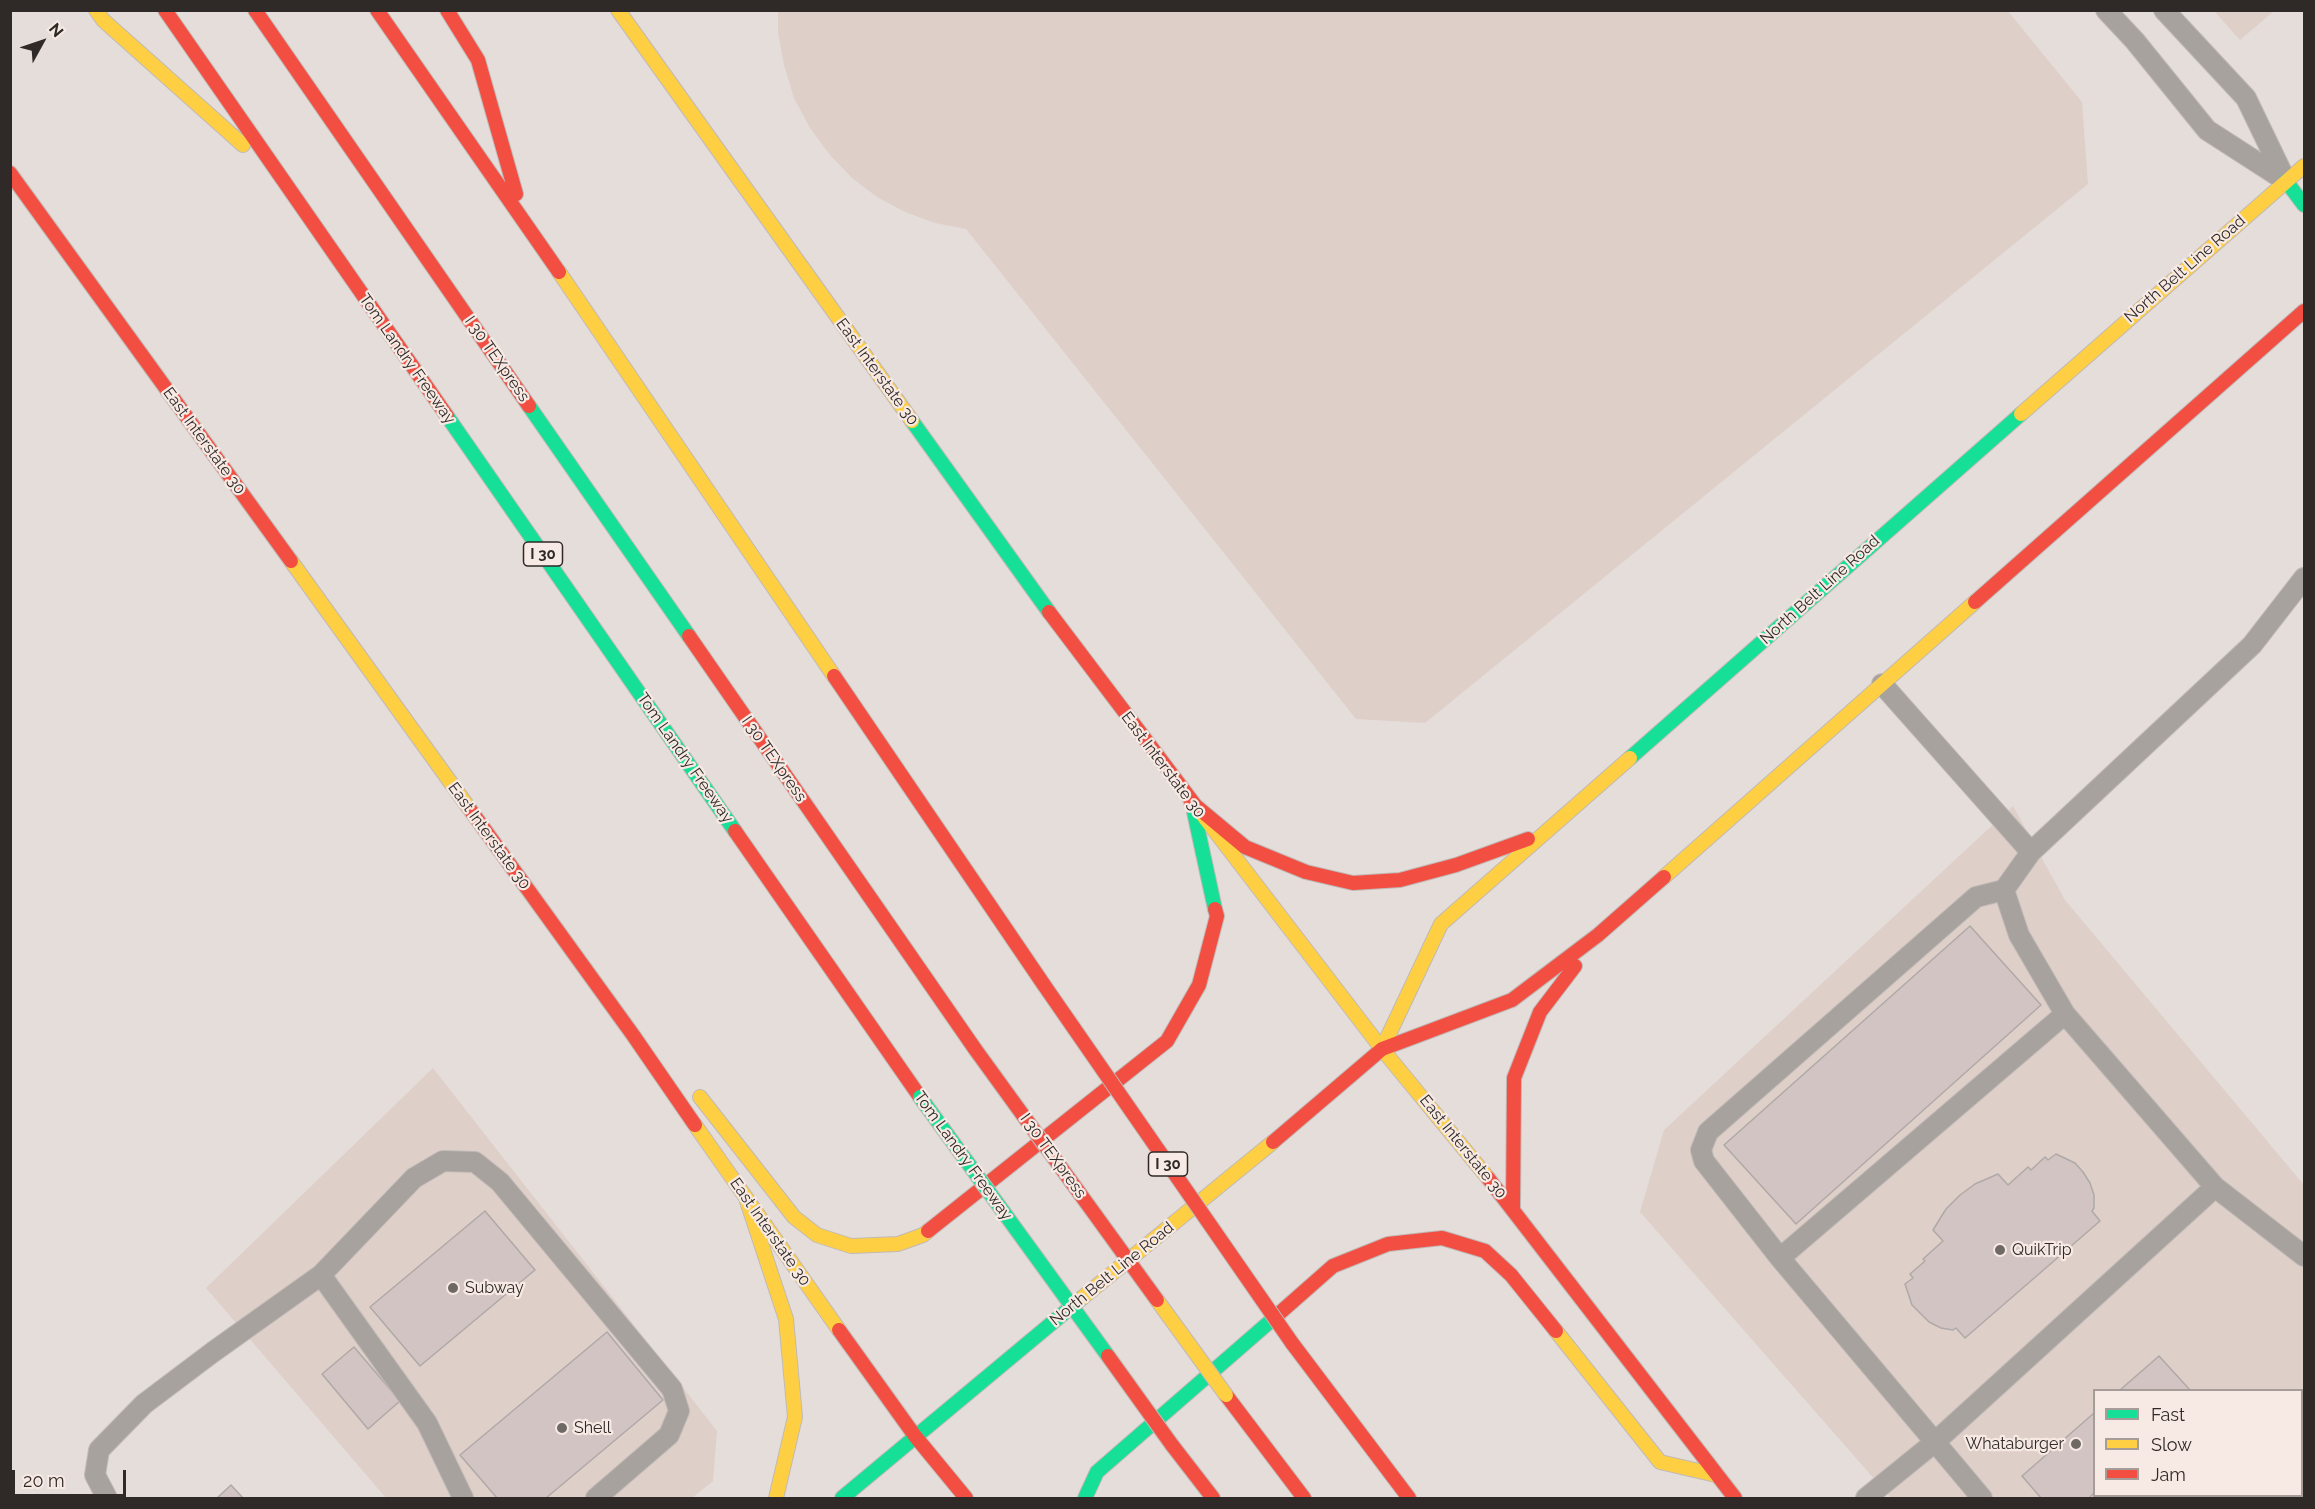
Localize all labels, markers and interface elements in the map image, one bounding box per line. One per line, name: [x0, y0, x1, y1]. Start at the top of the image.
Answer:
north arrow: [12, 12, 72, 72]
text: N: [45, 19, 67, 41]
street label: North Belt Line Road: [2121, 211, 2249, 327]
street label: Tom Landry Freeway: [355, 290, 459, 428]
street label: I 30 TEXpress: [460, 313, 534, 405]
street label: East Interstate 30: [832, 315, 922, 429]
street label: East Interstate 30: [159, 384, 249, 498]
street label: North Belt Line Road: [1756, 531, 1884, 649]
road number: I 30: [524, 542, 562, 566]
street label: Tom Landry Freeway: [633, 689, 737, 827]
street label: East Interstate 30: [1117, 708, 1209, 822]
street label: I 30 TEXpress: [737, 713, 811, 805]
street label: East Interstate 30: [444, 779, 534, 893]
street label: Tom Landry Freeway: [910, 1088, 1016, 1224]
street label: East Interstate 30: [1415, 1091, 1511, 1203]
street label: I 30 TEXpress: [1016, 1110, 1090, 1202]
road number: I 30: [1148, 1152, 1188, 1176]
street label: East Interstate 30: [725, 1174, 815, 1290]
street label: North Belt Line Road: [1046, 1218, 1178, 1330]
place label: QuikTrip: [2012, 1240, 2072, 1260]
marker: QuikTrip: [1993, 1243, 2007, 1257]
place label: Subway: [465, 1278, 524, 1298]
marker: Subway: [446, 1281, 460, 1295]
legend: [2093, 1389, 2303, 1497]
text: Fast: [2151, 1404, 2185, 1425]
place label: Shell: [574, 1418, 611, 1438]
marker: Shell: [555, 1421, 569, 1435]
place label: Whataburger: [1966, 1434, 2064, 1454]
text: Slow: [2151, 1434, 2192, 1455]
marker: Whataburger: [2069, 1437, 2083, 1451]
scale bar: [15, 1458, 129, 1496]
text: Jam: [2151, 1464, 2186, 1485]
text: 20 m: [23, 1470, 65, 1491]

